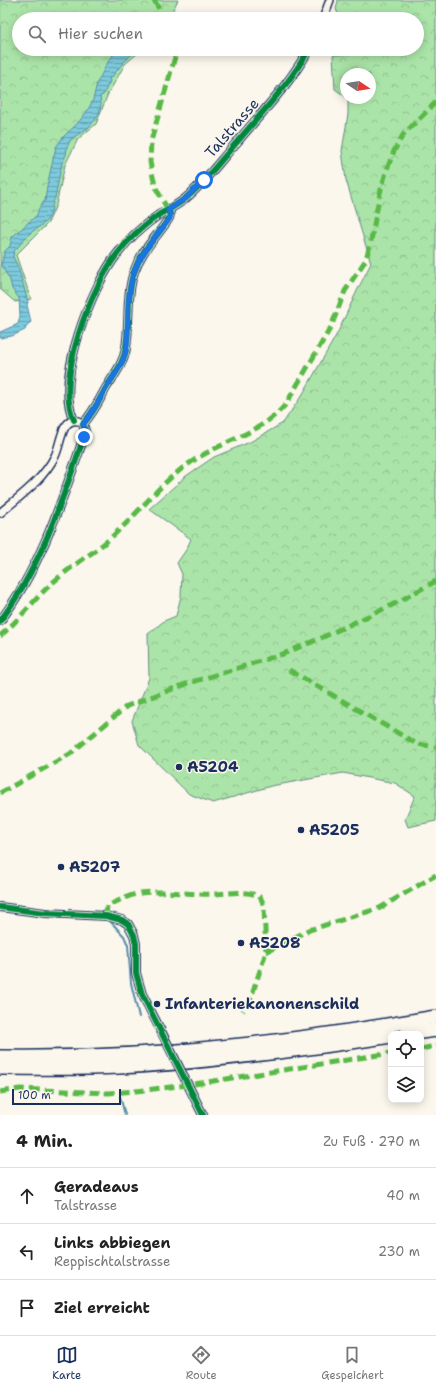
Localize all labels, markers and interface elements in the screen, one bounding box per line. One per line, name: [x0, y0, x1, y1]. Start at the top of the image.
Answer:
search box: [12, 12, 424, 56]
icon: search: [26, 23, 48, 45]
text: Hier suchen: [58, 24, 143, 44]
north arrow: [340, 68, 376, 104]
street label: Talstrasse: [201, 94, 263, 162]
route start: [195, 171, 213, 189]
route end: [75, 428, 93, 446]
place label: A5204: [187, 757, 239, 777]
marker: A5204: [174, 762, 184, 772]
place label: A5205: [309, 820, 359, 840]
marker: A5205: [296, 825, 306, 835]
place label: A5207: [69, 857, 121, 877]
marker: A5207: [56, 862, 66, 872]
place label: A5208: [249, 933, 300, 953]
marker: A5208: [236, 938, 246, 948]
place label: Infanteriekanonenschild: [165, 994, 359, 1014]
marker: Infanteriekanonenschild: [152, 999, 162, 1009]
map controls: [388, 1031, 424, 1103]
button: locate: [388, 1031, 424, 1067]
button: layers: [388, 1067, 424, 1103]
scale bar: [12, 1087, 121, 1106]
text: 100 m: [18, 1088, 51, 1103]
text: 4 Min.: [16, 1130, 73, 1152]
text: Zu Fuß · 270 m: [323, 1133, 420, 1150]
text: Geradeaus: [54, 1177, 139, 1197]
icon: ahead: [16, 1185, 38, 1207]
text: 40 m: [386, 1187, 420, 1204]
text: Talstrasse: [54, 1197, 117, 1214]
text: Links abbiegen: [54, 1233, 170, 1253]
icon: left: [16, 1241, 38, 1263]
text: 230 m: [378, 1243, 420, 1260]
text: Reppischtalstrasse: [54, 1253, 170, 1270]
icon: arrive: [16, 1297, 38, 1319]
text: Ziel erreicht: [54, 1298, 150, 1318]
tab: Karte: [52, 1344, 81, 1383]
tab: Route: [186, 1344, 217, 1383]
tab: Gespeichert: [321, 1344, 384, 1383]

